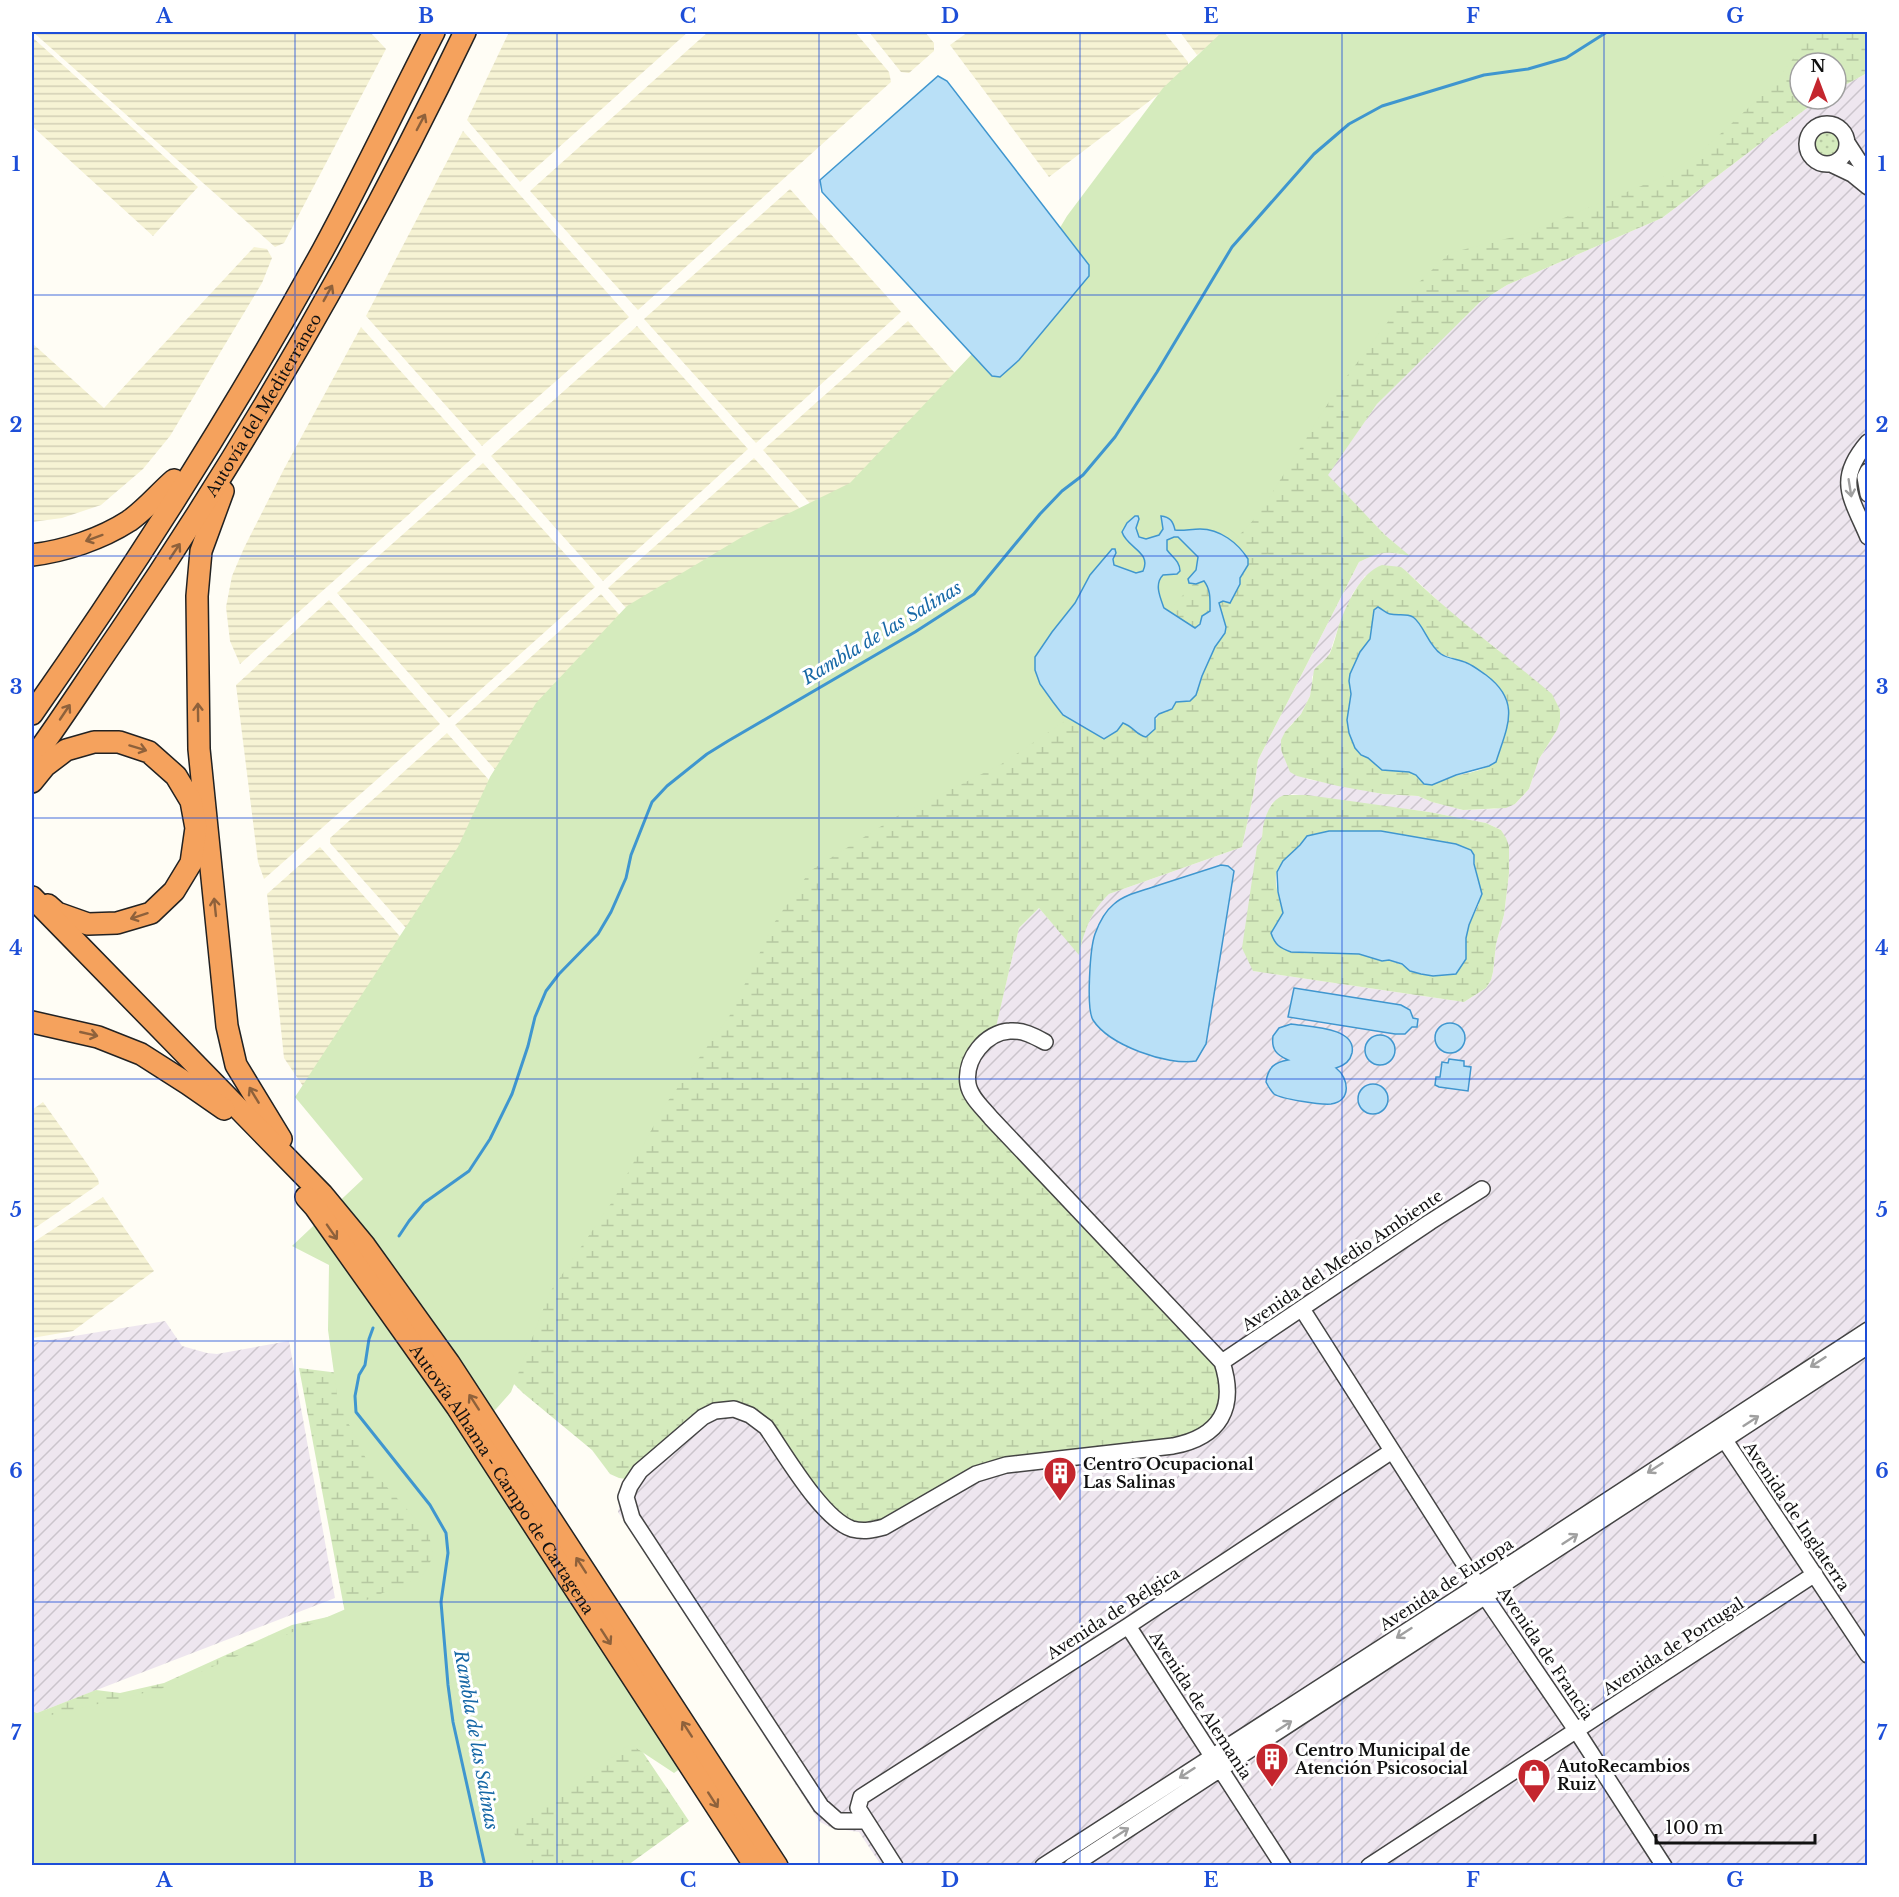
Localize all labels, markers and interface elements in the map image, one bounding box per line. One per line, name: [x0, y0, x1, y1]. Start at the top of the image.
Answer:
text: A: [155, 4, 173, 28]
text: B: [418, 4, 434, 28]
text: C: [680, 4, 696, 28]
text: D: [941, 4, 959, 28]
text: E: [1203, 4, 1219, 28]
text: F: [1466, 4, 1480, 28]
text: G: [1726, 4, 1744, 28]
north arrow: [1788, 51, 1848, 111]
text: N: [1810, 56, 1826, 76]
one-way arrow: [416, 113, 427, 131]
text: 1: [12, 152, 21, 176]
text: 1: [1878, 152, 1887, 176]
one-way arrow: [322, 285, 334, 302]
street label: Autovía del Mediterráneo: [200, 310, 326, 501]
text: 2: [9, 413, 23, 437]
text: 2: [1875, 413, 1889, 437]
one-way arrow: [1845, 478, 1856, 498]
one-way arrow: [85, 534, 103, 545]
one-way arrow: [169, 543, 181, 560]
water label: Rambla de las Salinas: [797, 577, 966, 690]
text: 3: [10, 675, 22, 699]
text: 3: [1876, 675, 1888, 699]
one-way arrow: [193, 703, 204, 723]
one-way arrow: [59, 704, 71, 721]
one-way arrow: [128, 743, 147, 754]
one-way arrow: [209, 897, 220, 917]
one-way arrow: [130, 911, 149, 922]
text: 4: [9, 936, 23, 960]
text: 4: [1875, 936, 1889, 960]
one-way arrow: [79, 1029, 98, 1041]
one-way arrow: [247, 1087, 259, 1104]
street label: Avenida del Medio Ambiente: [1237, 1185, 1446, 1335]
text: 5: [10, 1198, 22, 1222]
text: 5: [1876, 1198, 1888, 1222]
one-way arrow: [326, 1223, 338, 1239]
street label: Autovía Alhama - Campo de Cartagena: [405, 1340, 599, 1618]
one-way arrow: [1810, 1356, 1827, 1368]
one-way arrow: [468, 1394, 480, 1411]
one-way arrow: [1743, 1415, 1759, 1427]
street label: Avenida de Inglaterra: [1739, 1437, 1855, 1595]
place label: Centro Ocupacional Las Salinas: [1083, 1454, 1254, 1492]
building icon: Centro Ocupacional Las Salinas: [1042, 1455, 1078, 1502]
text: 6: [9, 1459, 23, 1483]
text: 6: [1875, 1459, 1889, 1483]
one-way arrow: [1647, 1463, 1664, 1475]
street label: Avenida de Europa: [1375, 1533, 1517, 1635]
one-way arrow: [1562, 1533, 1578, 1545]
one-way arrow: [574, 1557, 587, 1574]
street label: Avenida de Bélgica: [1042, 1563, 1183, 1664]
street label: Avenida de Francia: [1493, 1582, 1598, 1723]
street label: Avenida de Portugal: [1598, 1593, 1747, 1700]
street label: Avenida de Alemania: [1145, 1626, 1256, 1783]
one-way arrow: [1396, 1627, 1413, 1639]
one-way arrow: [600, 1628, 612, 1644]
water label: Rambla de las Salinas: [449, 1647, 503, 1832]
one-way arrow: [1275, 1720, 1292, 1732]
text: 7: [11, 1721, 22, 1745]
one-way arrow: [681, 1721, 693, 1738]
text: 7: [1877, 1721, 1888, 1745]
place label: Centro Municipal de Atención Psicosocial: [1294, 1740, 1470, 1778]
building icon: Centro Municipal de Atención Psicosocial: [1254, 1741, 1290, 1788]
place label: AutoRecambios Ruiz: [1556, 1756, 1690, 1794]
shop icon: AutoRecambios Ruiz: [1516, 1757, 1552, 1804]
one-way arrow: [1179, 1767, 1196, 1779]
one-way arrow: [707, 1791, 719, 1808]
scale bar: [1656, 1807, 1815, 1845]
text: 100 m: [1665, 1817, 1723, 1839]
one-way arrow: [1113, 1827, 1129, 1839]
text: A: [155, 1868, 173, 1892]
text: B: [418, 1868, 434, 1892]
text: C: [680, 1868, 696, 1892]
text: D: [941, 1868, 959, 1892]
text: E: [1203, 1868, 1219, 1892]
text: F: [1466, 1868, 1480, 1892]
text: G: [1726, 1868, 1744, 1892]

